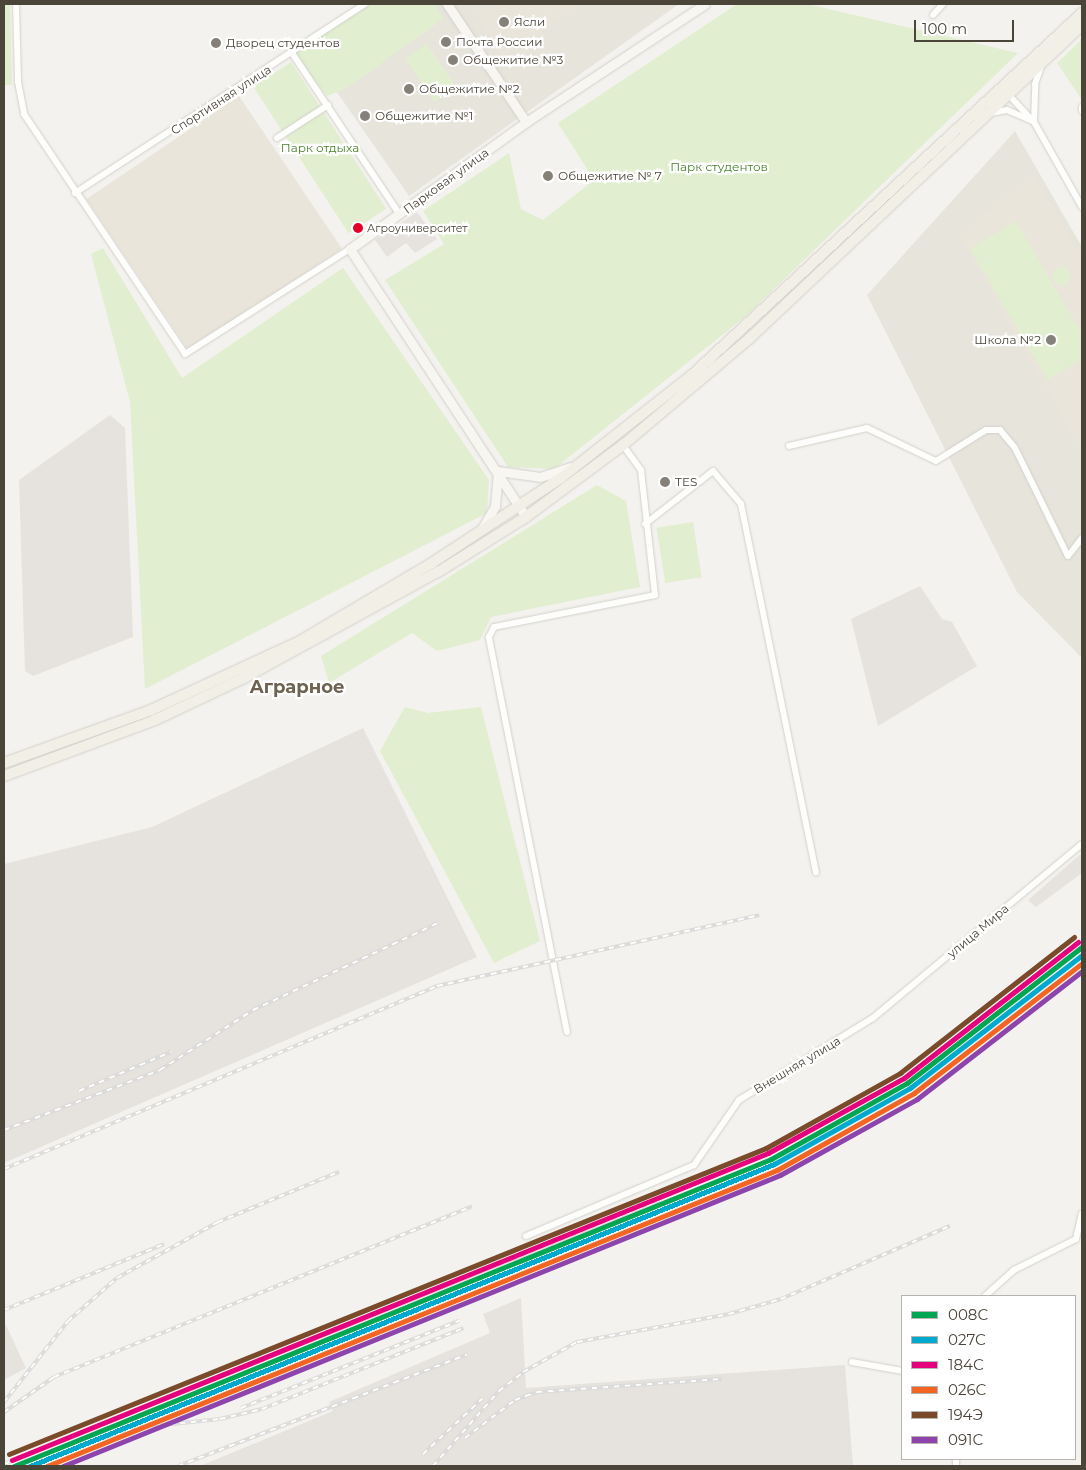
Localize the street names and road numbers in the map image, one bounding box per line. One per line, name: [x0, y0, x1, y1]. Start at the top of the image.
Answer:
street label: Спортивная улица: [168, 62, 274, 138]
street label: Парковая улица: [401, 145, 491, 217]
street label: улица Мира: [944, 901, 1012, 961]
street label: Внешняя улица: [751, 1033, 843, 1097]

